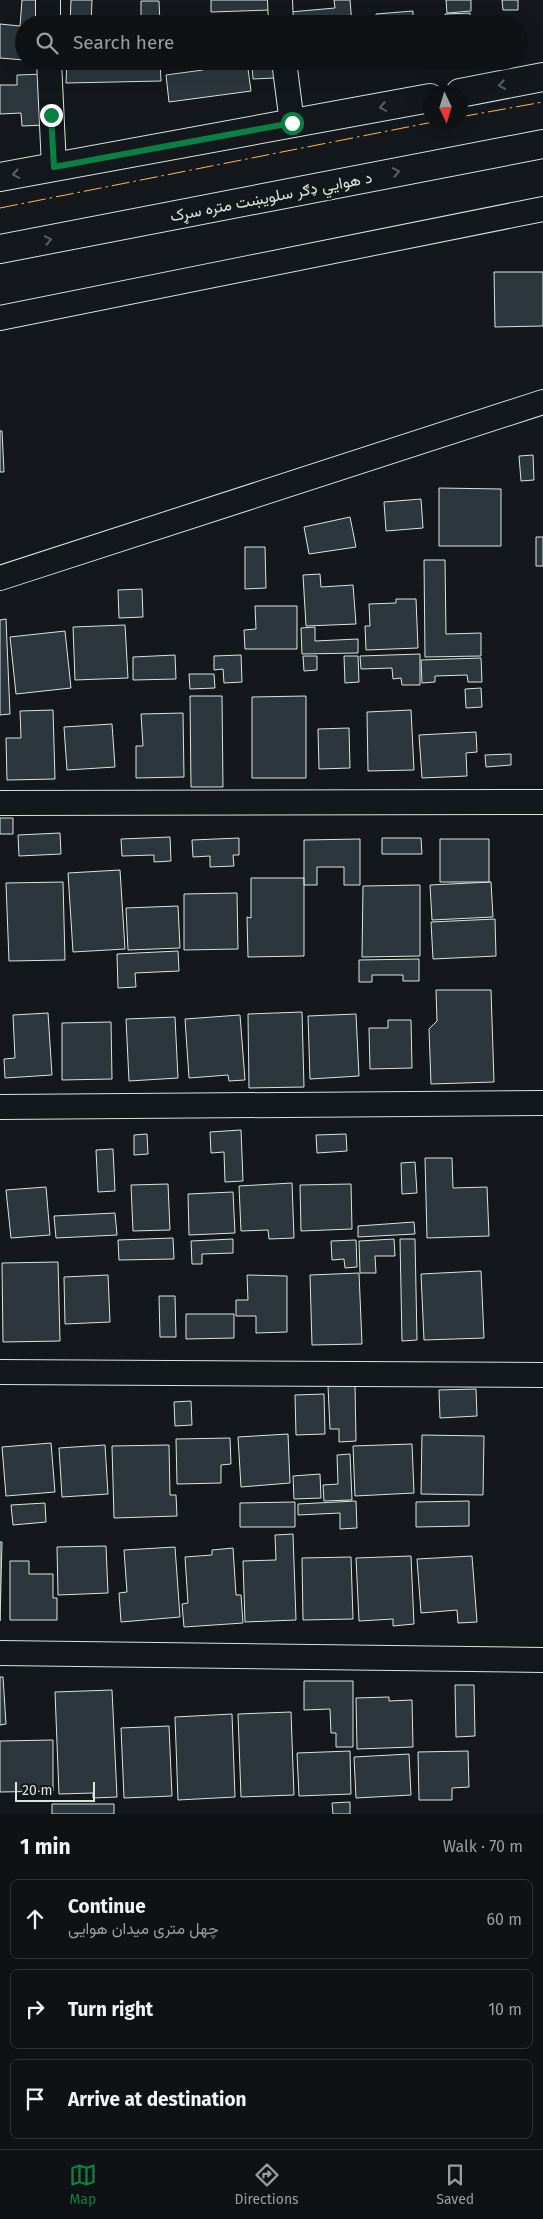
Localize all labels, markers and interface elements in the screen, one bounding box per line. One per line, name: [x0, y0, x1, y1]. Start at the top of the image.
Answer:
search box: [15, 15, 528, 70]
icon: search: [33, 29, 61, 57]
text: Search here: [73, 31, 174, 54]
one-way arrow: [497, 79, 506, 90]
north arrow: [423, 85, 468, 130]
one-way arrow: [378, 101, 387, 111]
route end: [40, 104, 63, 127]
route start: [281, 112, 304, 135]
one-way arrow: [12, 168, 21, 178]
street label: د هوايي ډګر سلویښت متره سړک: [168, 168, 375, 229]
one-way arrow: [392, 168, 401, 178]
one-way arrow: [43, 235, 52, 245]
scale bar: [15, 1779, 95, 1802]
text: 20 m: [22, 1782, 52, 1799]
text: 1 min: [20, 1834, 71, 1860]
text: Walk · 70 m: [443, 1837, 523, 1856]
text: Continue: [68, 1895, 146, 1918]
icon: ahead: [21, 1905, 49, 1933]
text: 60 m: [487, 1910, 522, 1929]
text: چهل متری میدان هوایی: [68, 1919, 219, 1938]
icon: right: [21, 1995, 49, 2023]
text: Turn right: [68, 1998, 153, 2021]
text: 10 m: [488, 2000, 522, 2019]
icon: arrive: [21, 2085, 49, 2113]
text: Arrive at destination: [68, 2088, 247, 2111]
tab: Map: [69, 2161, 97, 2208]
tab: Directions: [234, 2161, 299, 2208]
tab: Saved: [436, 2161, 474, 2208]

